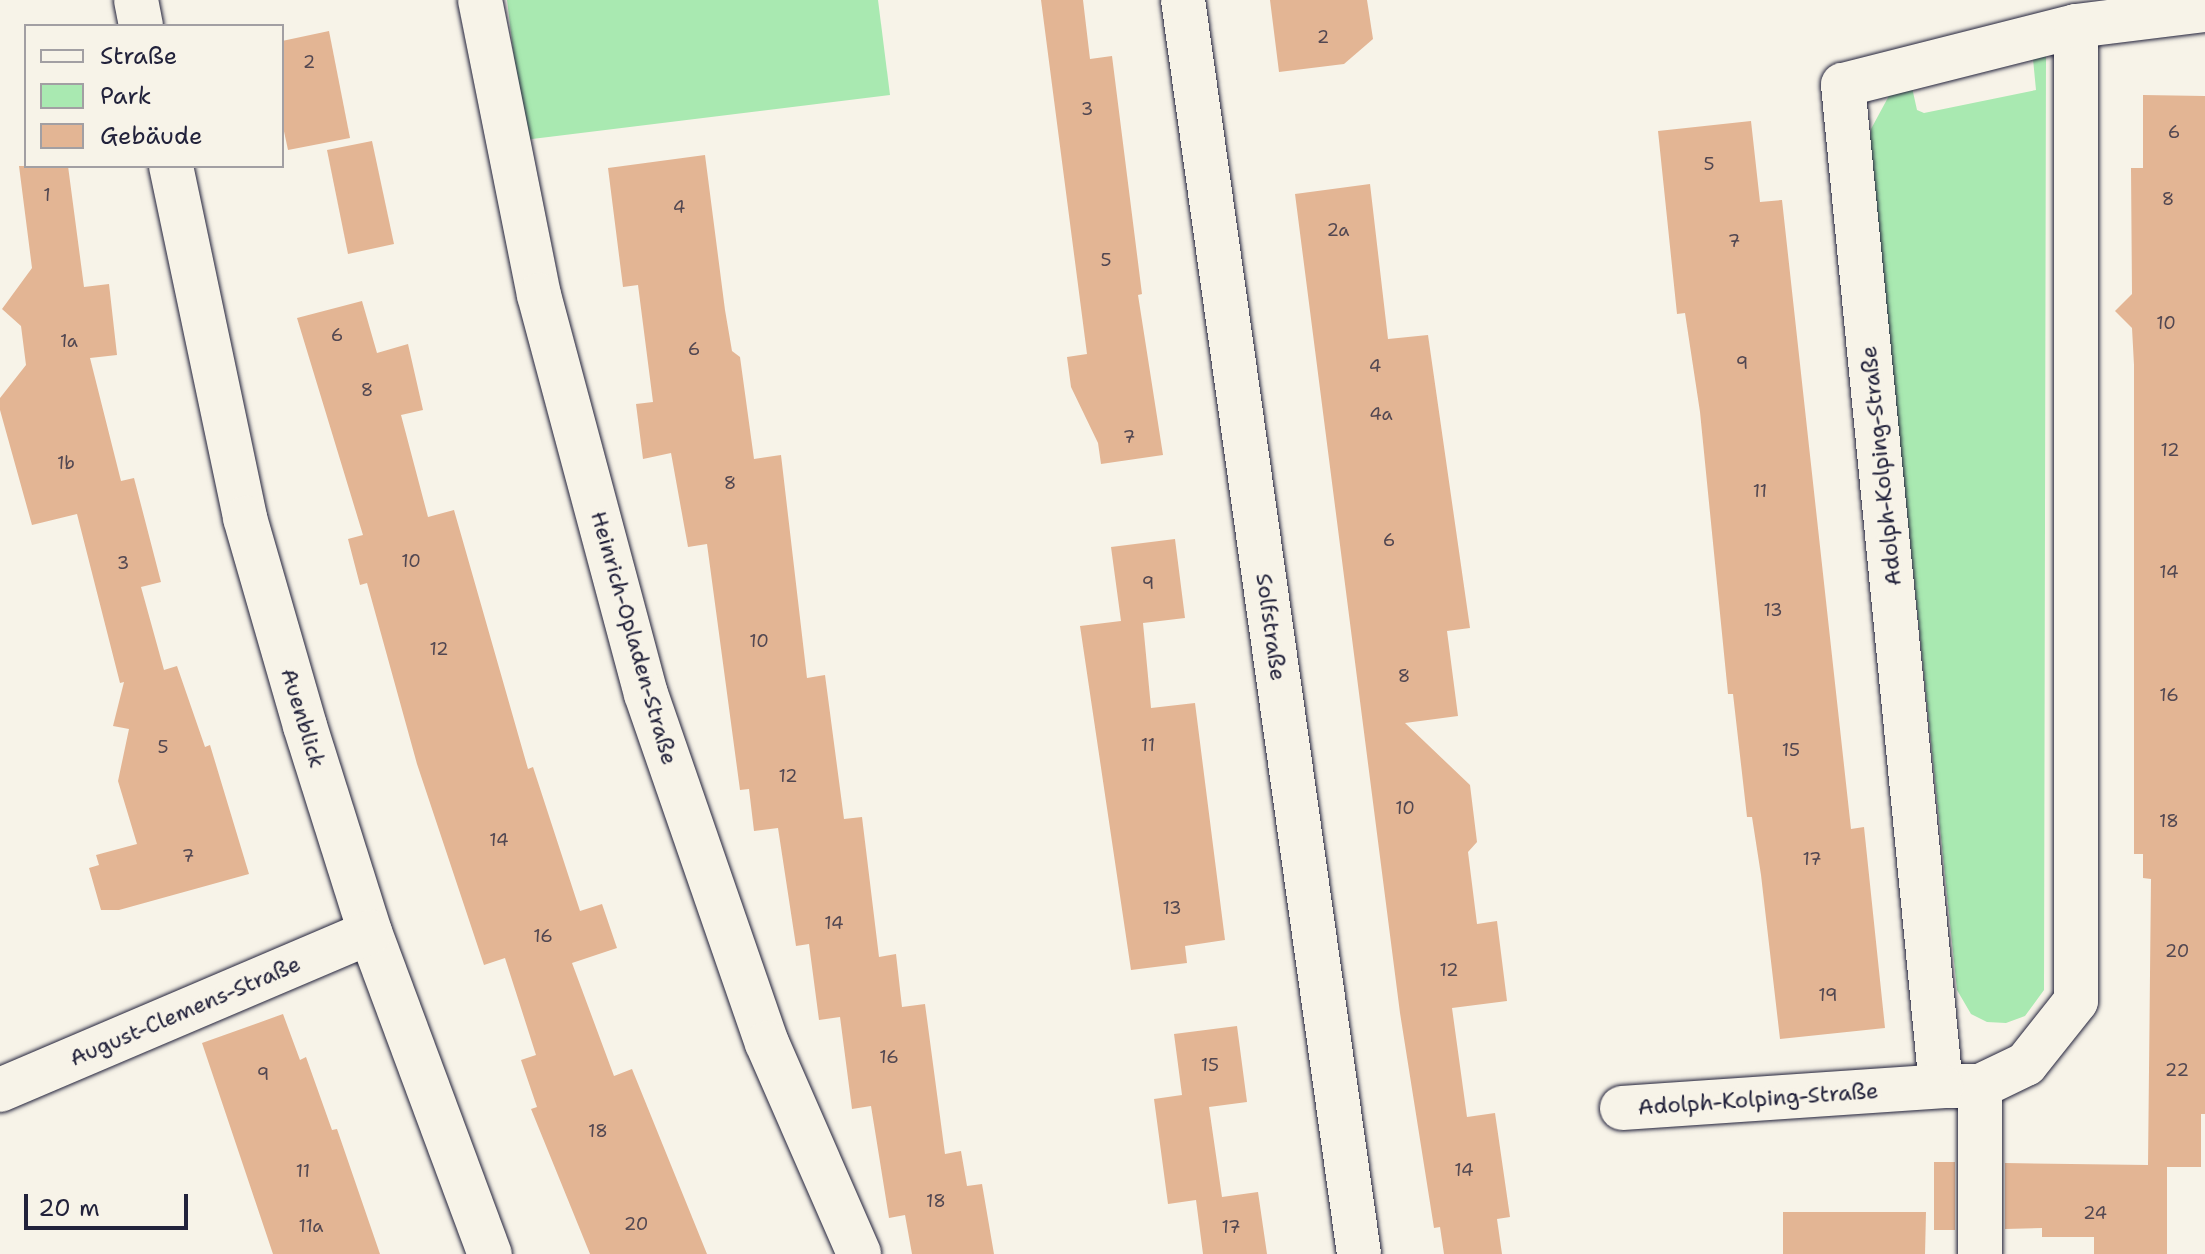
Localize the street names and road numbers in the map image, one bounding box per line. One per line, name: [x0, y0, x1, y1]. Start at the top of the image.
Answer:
street label: Adolph-Kolping-Straße: [1855, 345, 1907, 587]
street label: Heinrich-Opladen-Straße: [585, 508, 683, 768]
street label: Solfstraße: [1250, 572, 1292, 682]
street label: Auenblick: [275, 665, 331, 771]
street label: August-Clemens-Straße: [66, 950, 304, 1072]
street label: Adolph-Kolping-Straße: [1637, 1077, 1879, 1121]

